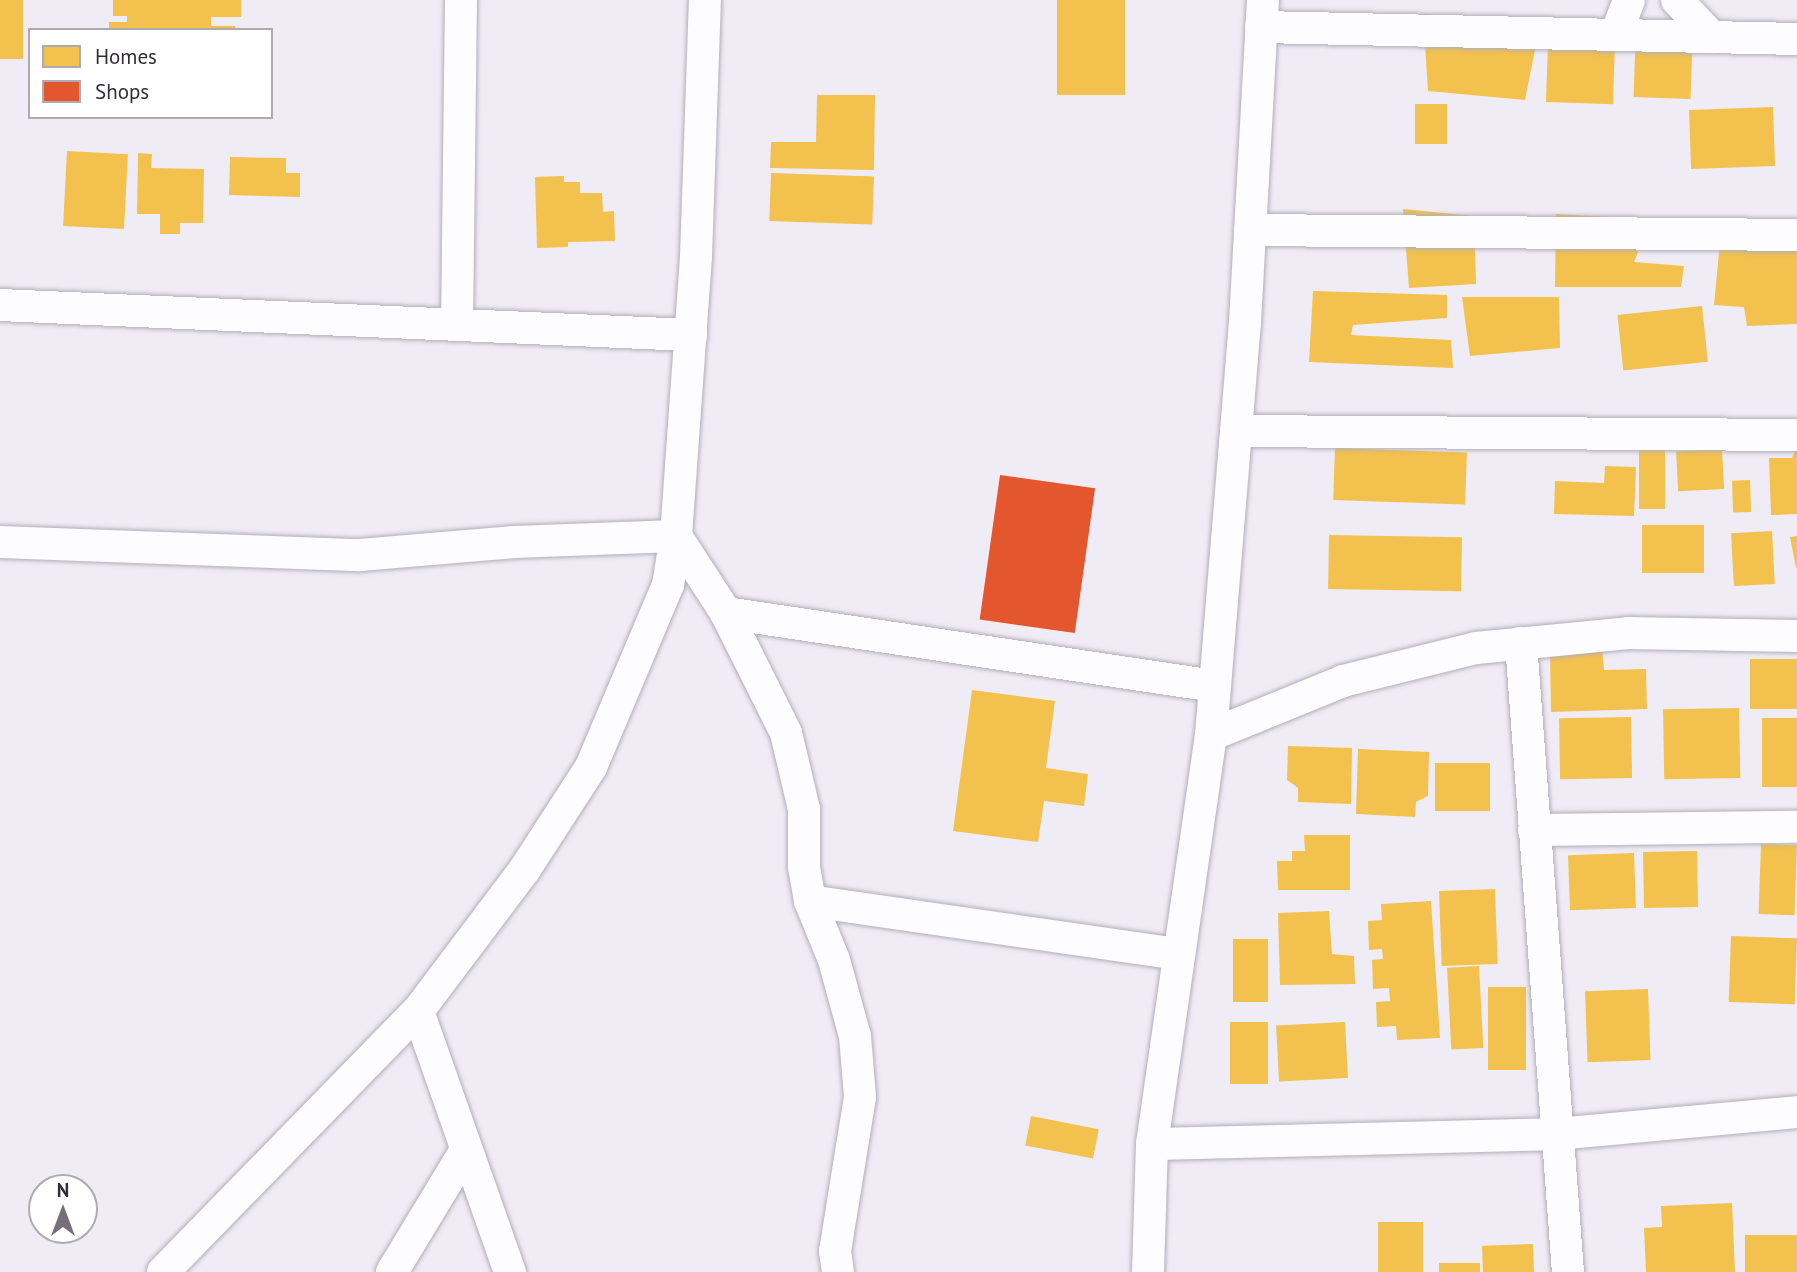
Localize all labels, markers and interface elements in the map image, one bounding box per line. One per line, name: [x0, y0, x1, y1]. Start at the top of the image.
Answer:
legend: [28, 28, 273, 119]
text: Homes: [95, 43, 157, 70]
text: Shops: [95, 78, 149, 105]
north arrow: [28, 1174, 98, 1244]
text: N: [57, 1178, 69, 1202]

